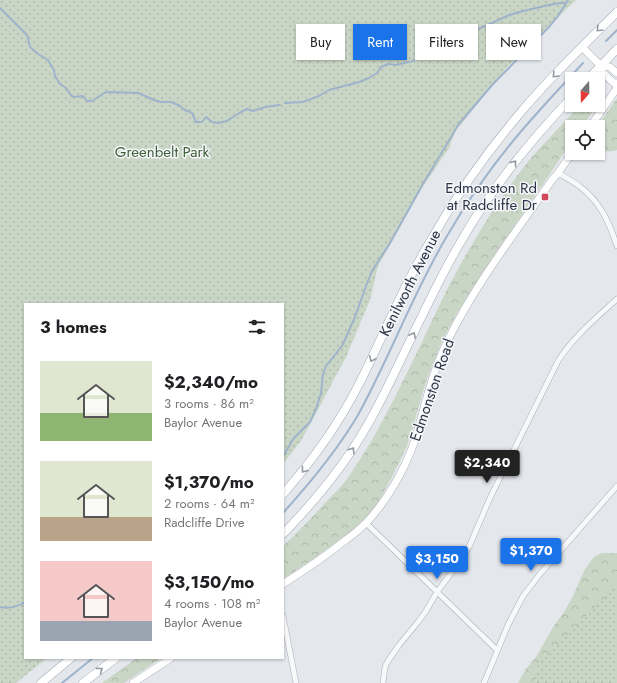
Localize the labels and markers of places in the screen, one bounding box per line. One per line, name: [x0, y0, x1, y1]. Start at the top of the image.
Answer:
place label: Edmonston Rd at Radcliffe Dr: [445, 177, 538, 216]
marker: Edmonston Rd at Radcliffe Dr: [540, 192, 550, 202]
pin: $2,340: [454, 450, 520, 484]
pin: $1,370: [498, 538, 564, 572]
pin: $3,150: [404, 546, 470, 580]

